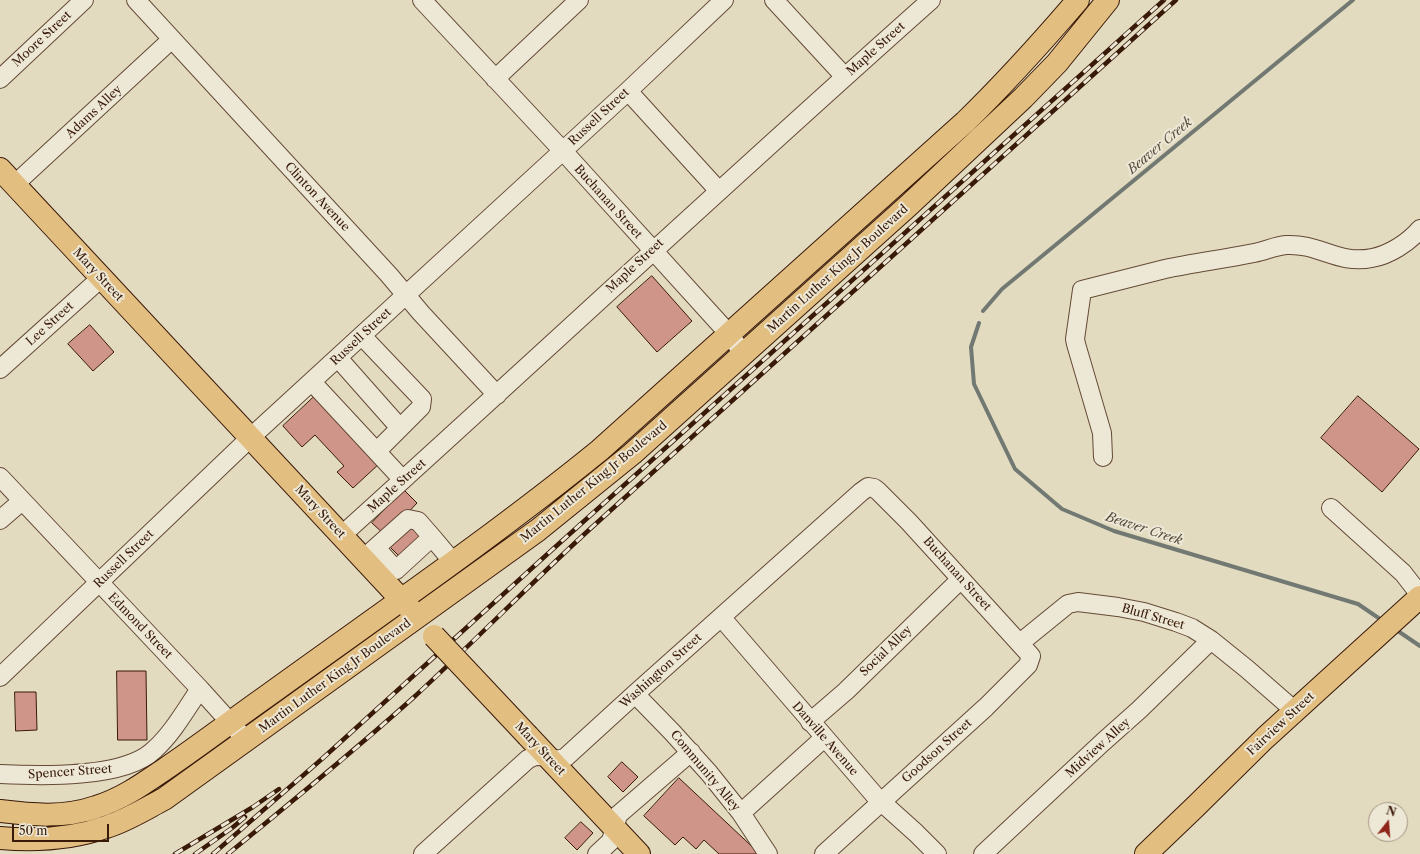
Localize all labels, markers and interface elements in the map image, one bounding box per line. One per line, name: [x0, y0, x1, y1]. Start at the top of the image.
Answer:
street label: Moore Street: [10, 8, 74, 70]
street label: Maple Street: [844, 19, 908, 79]
street label: Adams Alley: [63, 82, 125, 142]
street label: Russell Street: [566, 85, 632, 149]
water label: Beaver Creek: [1124, 114, 1196, 178]
street label: Clinton Avenue: [281, 160, 353, 234]
street label: Buchanan Street: [571, 162, 645, 242]
street label: Martin Luther King Jr Boulevard: [765, 202, 911, 336]
street label: Maple Street: [603, 236, 667, 296]
street label: Mary Street: [70, 245, 126, 305]
street label: Lee Street: [23, 299, 77, 349]
street label: Russell Street: [328, 305, 394, 369]
street label: Martin Luther King Jr Boulevard: [518, 418, 670, 546]
street label: Maple Street: [365, 456, 429, 516]
street label: Mary Street: [292, 482, 348, 542]
water label: Beaver Creek: [1104, 509, 1184, 549]
street label: Russell Street: [91, 527, 157, 591]
street label: Buchanan Street: [920, 534, 994, 614]
street label: Edmond Street: [105, 590, 175, 662]
street label: Bluff Street: [1120, 601, 1186, 633]
street label: Martin Luther King Jr Boulevard: [256, 616, 414, 736]
street label: Social Alley: [857, 623, 915, 679]
street label: Washington Street: [617, 631, 705, 711]
street label: Fairview Street: [1245, 689, 1317, 759]
street label: Danville Avenue: [789, 699, 861, 779]
street label: Midview Alley: [1063, 715, 1133, 781]
street label: Goodson Street: [899, 716, 975, 786]
street label: Mary Street: [512, 719, 568, 779]
street label: Community Alley: [667, 728, 743, 814]
street label: Spencer Street: [28, 762, 112, 782]
north arrow: [1368, 802, 1408, 842]
text: N: [1385, 803, 1398, 820]
scale bar: [14, 816, 111, 842]
text: 50 m: [19, 823, 48, 838]

